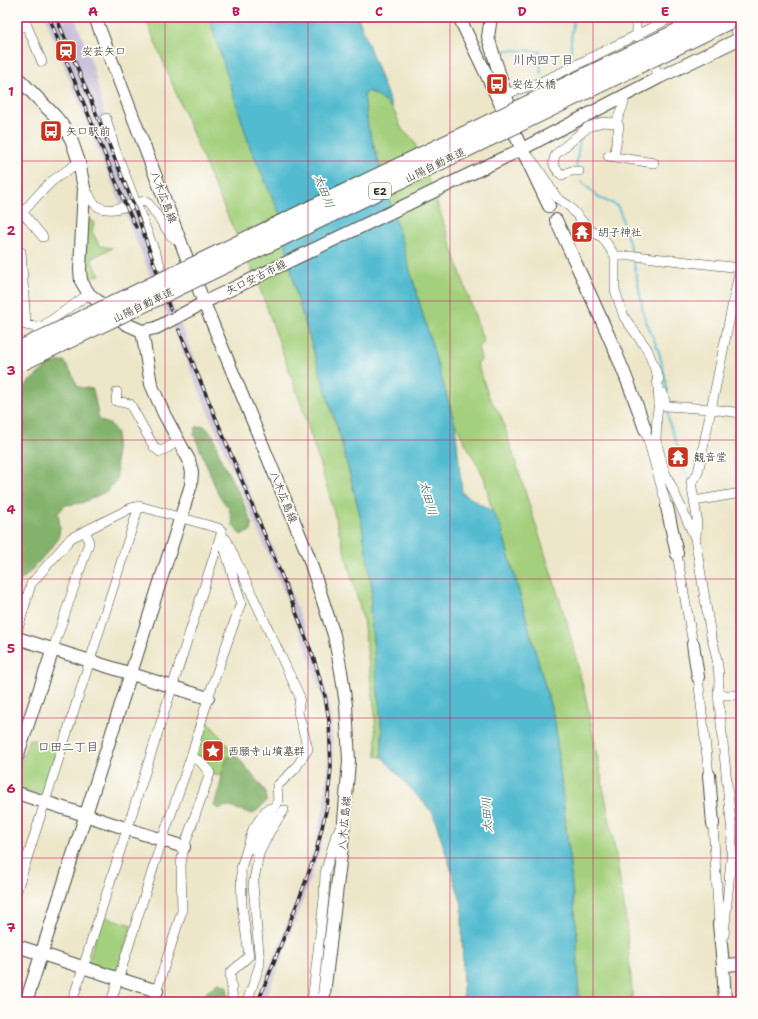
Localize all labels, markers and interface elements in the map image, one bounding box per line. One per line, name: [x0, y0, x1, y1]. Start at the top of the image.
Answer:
text: A: [88, 3, 98, 20]
text: B: [232, 3, 240, 20]
text: C: [375, 3, 383, 20]
text: D: [517, 3, 527, 20]
text: E: [661, 3, 670, 20]
station icon: 安芸矢口: [53, 38, 79, 64]
place label: 安芸矢口: [82, 44, 126, 59]
district label: 川内四丁目: [513, 52, 573, 68]
bus stop icon: 安佐大橋: [484, 71, 510, 97]
place label: 安佐大橋: [512, 77, 556, 92]
text: 1: [8, 83, 14, 100]
bus stop icon: 矢口駅前: [38, 118, 64, 144]
place label: 矢口駅前: [66, 124, 110, 139]
street label: 山陽自動車道: [402, 144, 468, 187]
street label: 八木広島線: [147, 169, 180, 226]
water label: 太田川: [310, 171, 338, 211]
road number: E2: [369, 183, 391, 199]
temple icon: 胡子神社: [569, 219, 595, 245]
text: 2: [6, 222, 16, 239]
place label: 胡子神社: [598, 225, 642, 240]
street label: 矢口安古市線: [223, 256, 289, 299]
street label: 山陽自動車道: [110, 284, 176, 327]
text: 3: [6, 362, 16, 379]
temple icon: 観音堂: [665, 444, 691, 470]
place label: 観音堂: [694, 450, 727, 465]
street label: 八木広島線: [266, 469, 301, 525]
water label: 太田川: [415, 478, 441, 518]
text: 4: [6, 501, 16, 518]
text: 5: [7, 640, 15, 657]
place icon: 西願寺山墳墓群: [200, 738, 226, 764]
district label: 口田二丁目: [38, 739, 98, 755]
place label: 西願寺山墳墓群: [228, 744, 305, 759]
text: 6: [6, 780, 16, 797]
street label: 八木広島線: [335, 795, 354, 851]
water label: 太田川: [478, 797, 496, 833]
text: 7: [6, 919, 16, 936]

